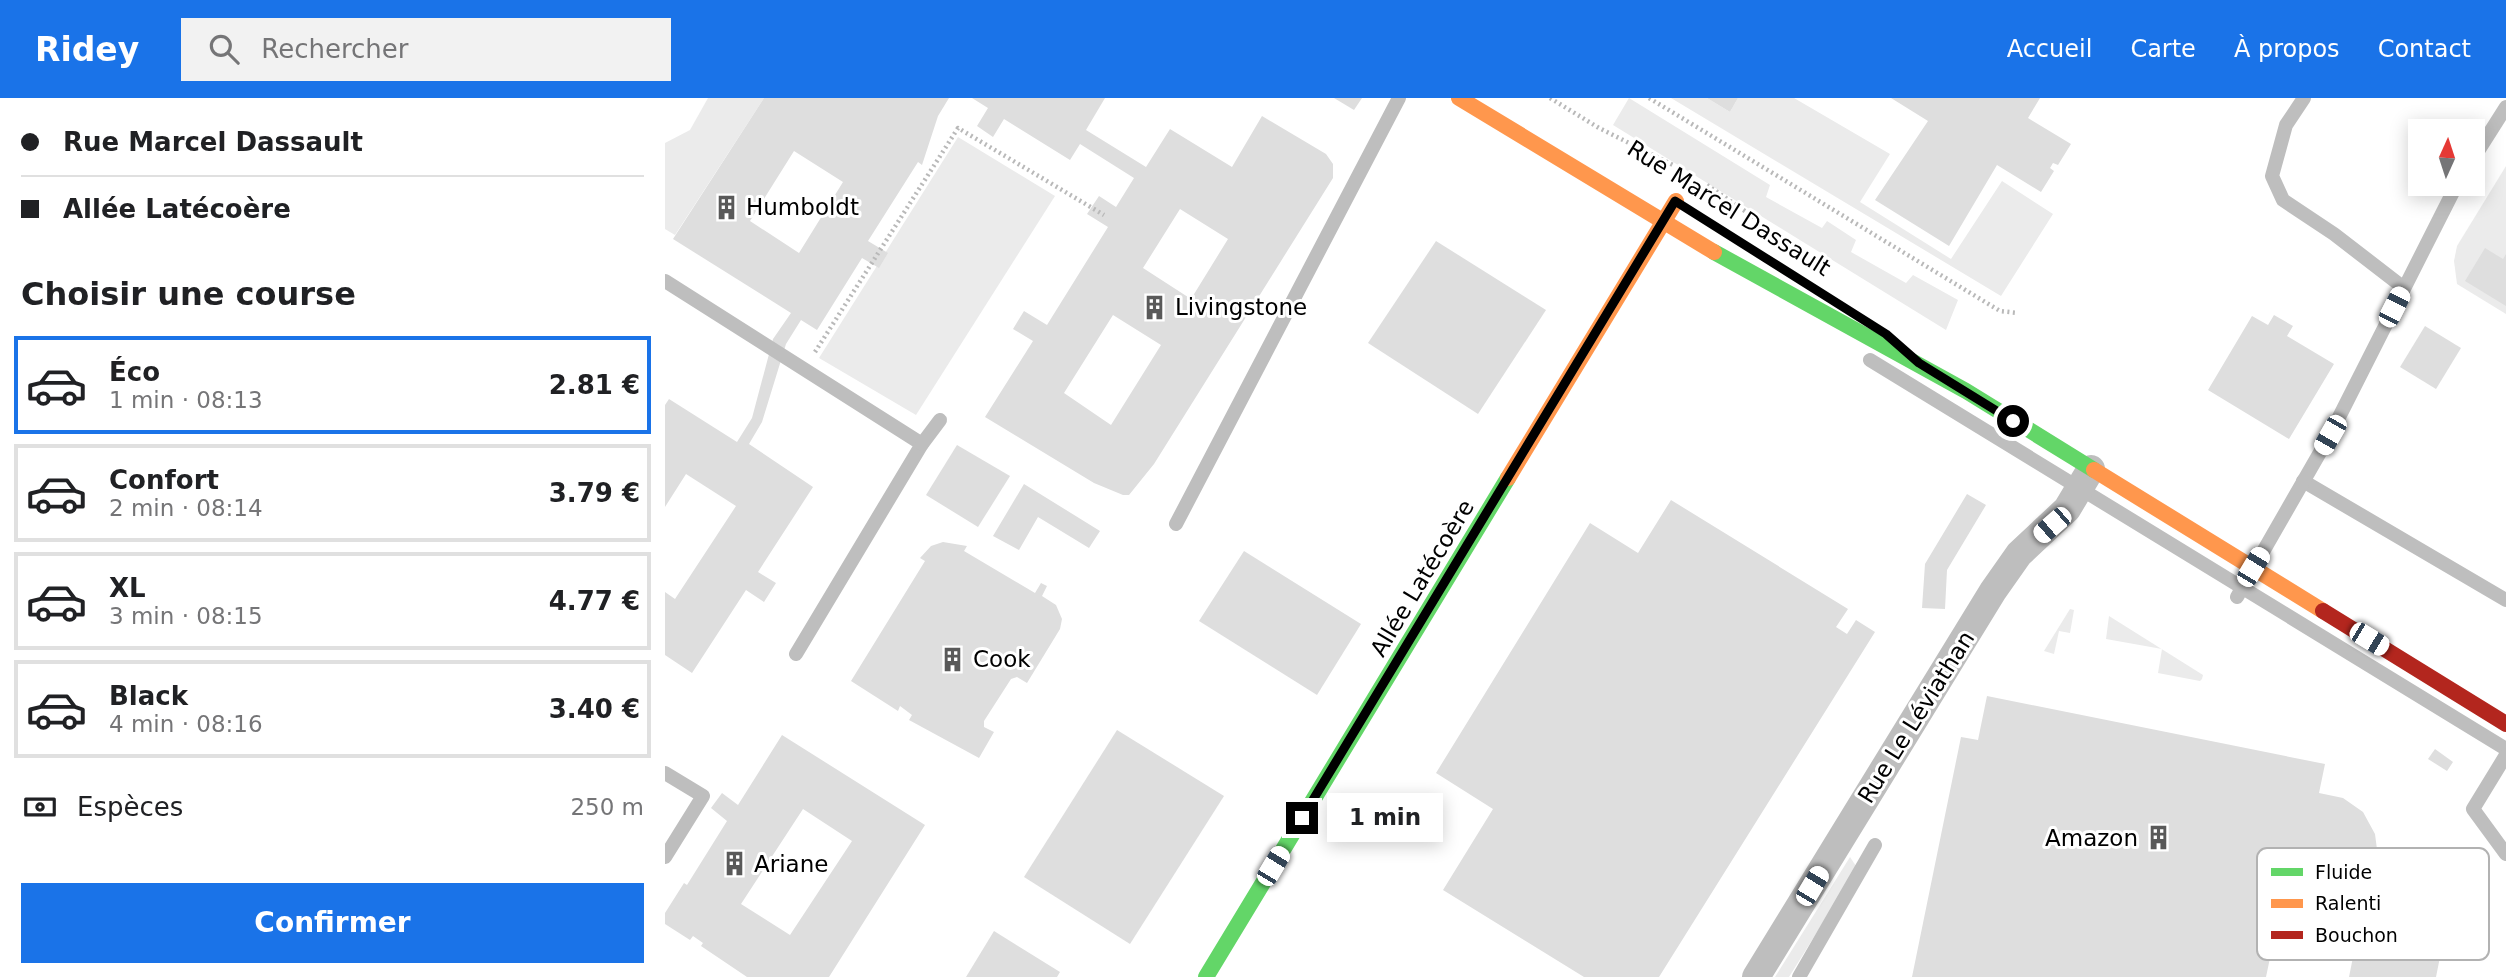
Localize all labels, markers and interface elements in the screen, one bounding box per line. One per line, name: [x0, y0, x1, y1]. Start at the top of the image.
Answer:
search box: [181, 18, 671, 81]
text: Ridey: [35, 30, 139, 69]
icon: search: [205, 30, 243, 68]
text: Rechercher: [261, 34, 409, 64]
text: Accueil: [2007, 35, 2092, 63]
text: Carte: [2130, 35, 2196, 63]
text: À propos: [2234, 35, 2340, 63]
text: Contact: [2378, 35, 2471, 63]
north arrow: [2408, 119, 2485, 196]
map controls: [2408, 119, 2485, 196]
text: Rue Marcel Dassault: [63, 127, 363, 157]
street label: Rue Marcel Dassault: [1623, 135, 1835, 281]
building icon: Humboldt: [712, 193, 740, 221]
text: Allée Latécoère: [63, 194, 291, 224]
place label: Humboldt: [746, 194, 859, 220]
text: Choisir une course: [21, 275, 356, 313]
car: [2376, 284, 2413, 330]
building icon: Livingstone: [1141, 293, 1169, 321]
place label: Livingstone: [1175, 294, 1307, 320]
icon: car: [25, 354, 88, 417]
text: Éco: [109, 357, 160, 387]
text: 2.81 €: [549, 370, 640, 400]
text: 1 min · 08:13: [109, 387, 263, 413]
route start: [1997, 405, 2029, 437]
car: [2311, 412, 2350, 458]
icon: car: [25, 462, 88, 525]
text: Confort: [109, 465, 219, 495]
text: 3.79 €: [549, 478, 640, 508]
text: 2 min · 08:14: [109, 495, 263, 521]
street label: Allée Latécoère: [1365, 495, 1479, 661]
car: [2030, 503, 2075, 547]
car: [2234, 544, 2273, 590]
icon: car: [25, 570, 88, 633]
text: XL: [109, 573, 146, 603]
text: 4.77 €: [549, 586, 640, 616]
text: 3 min · 08:15: [109, 603, 263, 629]
car: [2346, 619, 2393, 659]
street label: Rue Le Léviathan: [1853, 626, 1979, 808]
building icon: Cook: [939, 645, 967, 673]
place label: Cook: [973, 646, 1031, 672]
icon: car: [25, 678, 88, 741]
text: Black: [109, 681, 188, 711]
text: 3.40 €: [549, 694, 640, 724]
text: 4 min · 08:16: [109, 711, 263, 737]
icon: cash: [21, 788, 59, 826]
text: Espèces: [77, 792, 183, 822]
text: 250 m: [570, 794, 644, 820]
callout: 1 min: [1327, 794, 1442, 842]
route end: [1286, 802, 1318, 834]
text: 1 min: [1349, 804, 1421, 830]
building icon: Amazon: [2144, 824, 2172, 852]
place label: Amazon: [2045, 825, 2138, 851]
car: [1254, 843, 1293, 889]
legend: [2257, 848, 2489, 960]
building icon: Ariane: [720, 850, 748, 878]
place label: Ariane: [754, 851, 828, 877]
text: Fluide: [2315, 861, 2372, 883]
car: [1793, 863, 1832, 909]
button: Confirmer: [21, 883, 644, 963]
text: Ralenti: [2315, 892, 2381, 914]
text: Bouchon: [2315, 924, 2398, 946]

